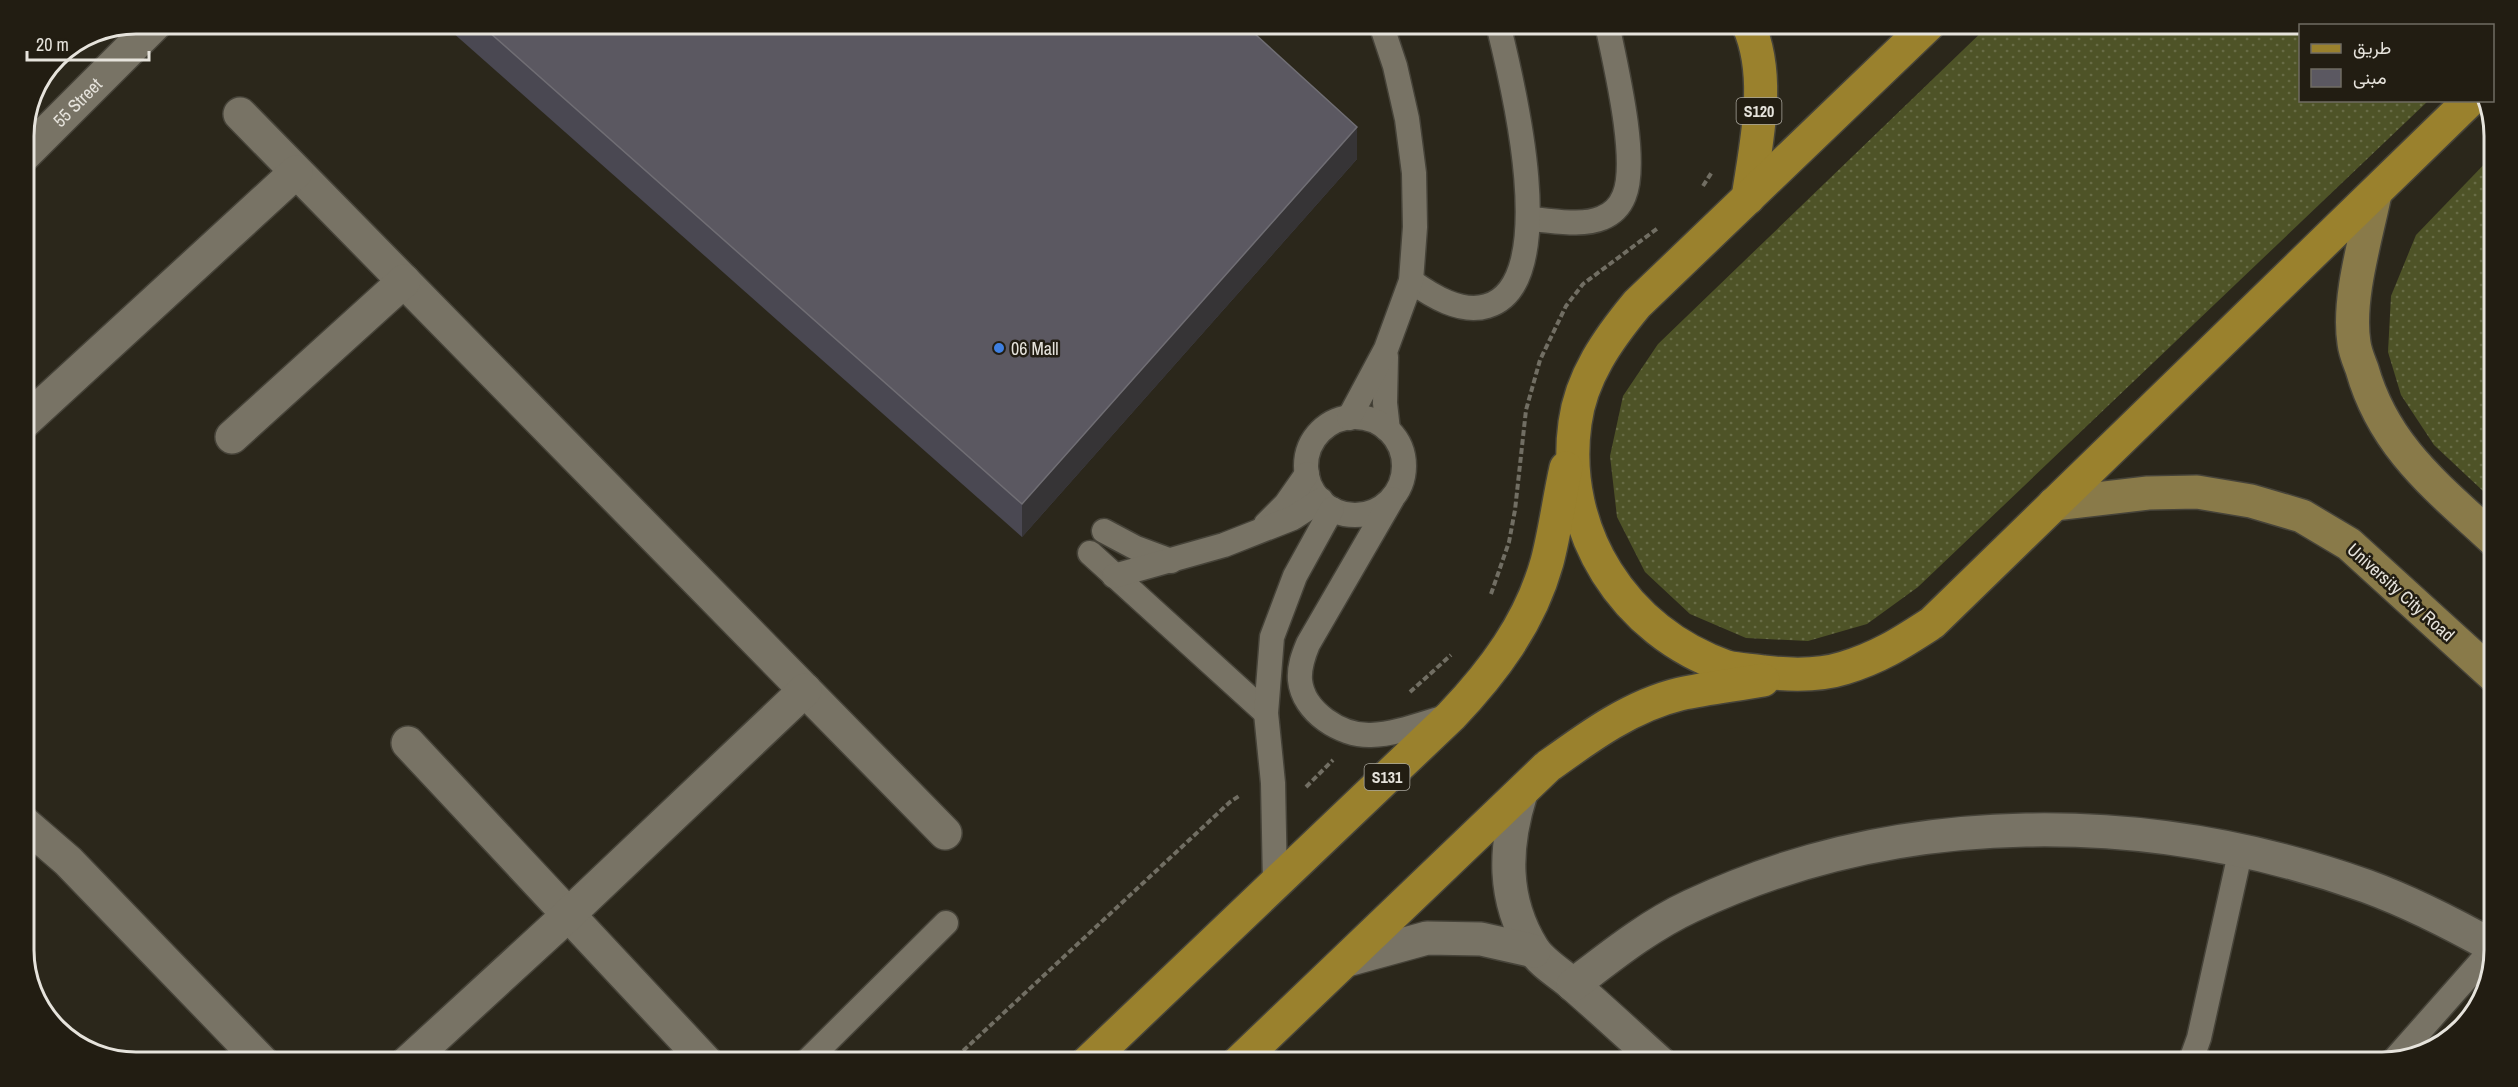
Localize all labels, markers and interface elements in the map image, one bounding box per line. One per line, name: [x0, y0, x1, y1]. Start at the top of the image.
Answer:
scale bar: [27, 24, 148, 62]
legend: [2299, 24, 2494, 102]
text: 20 m: [36, 32, 69, 57]
text: طريق: [2353, 35, 2391, 60]
text: مبنى: [2353, 65, 2387, 90]
street label: 55 Street: [47, 72, 107, 132]
road number: S120: [1736, 98, 1782, 124]
place label: 06 Mall: [1011, 336, 1059, 361]
marker: 06 Mall: [992, 341, 1006, 355]
street label: University City Road: [2342, 537, 2460, 647]
road number: S131: [1364, 764, 1410, 790]

